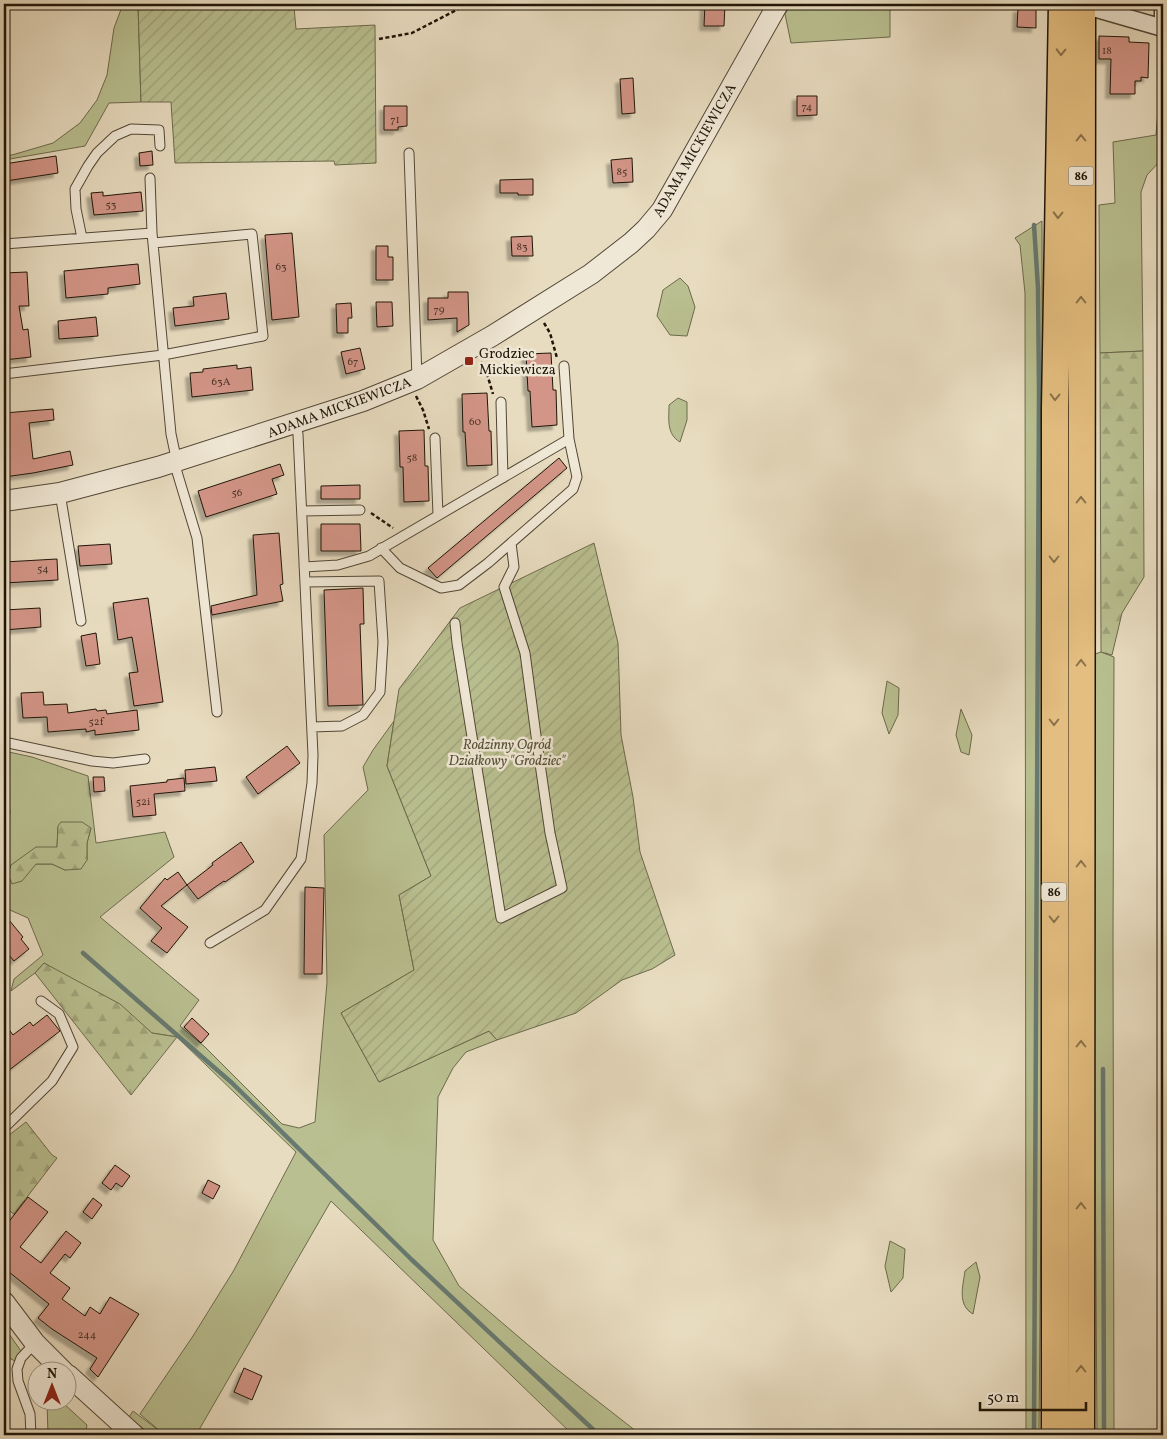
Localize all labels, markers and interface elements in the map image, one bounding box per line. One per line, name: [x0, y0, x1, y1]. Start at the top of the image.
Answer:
house number: 18: [1102, 44, 1112, 59]
one-way arrow: [1056, 49, 1066, 57]
street label: ADAMA MICKIEWICZA: [649, 80, 742, 221]
house number: 74: [802, 100, 813, 115]
house number: 71: [390, 113, 400, 128]
one-way arrow: [1076, 133, 1086, 141]
house number: 85: [617, 165, 627, 180]
road number: 86: [1068, 167, 1094, 186]
house number: 53: [106, 198, 117, 213]
one-way arrow: [1053, 212, 1063, 219]
house number: 83: [516, 240, 528, 255]
house number: 63: [275, 260, 287, 275]
one-way arrow: [1076, 296, 1086, 304]
house number: 79: [434, 303, 445, 318]
place label: Grodziec Mickiewicza: [479, 345, 556, 380]
house number: 67: [348, 355, 358, 370]
marker: Grodziec Mickiewicza: [463, 355, 475, 367]
street label: ADAMA MICKIEWICZA: [265, 373, 414, 443]
house number: 63A: [212, 375, 231, 390]
one-way arrow: [1050, 394, 1060, 401]
house number: 60: [469, 415, 481, 430]
house number: 58: [407, 451, 418, 466]
house number: 56: [232, 486, 243, 501]
one-way arrow: [1076, 496, 1086, 504]
one-way arrow: [1049, 556, 1059, 564]
house number: 54: [37, 562, 49, 577]
one-way arrow: [1076, 658, 1086, 666]
house number: 52f: [89, 715, 105, 730]
one-way arrow: [1049, 718, 1059, 726]
park label: Rodzinny Ogród Działkowy "Grodziec": [448, 736, 567, 771]
house number: 52i: [136, 795, 150, 810]
one-way arrow: [1076, 860, 1086, 868]
road number: 86: [1042, 882, 1066, 902]
one-way arrow: [1049, 916, 1059, 924]
one-way arrow: [1076, 1040, 1086, 1048]
one-way arrow: [1076, 1202, 1086, 1210]
house number: 244: [78, 1328, 97, 1343]
north arrow: [28, 1362, 78, 1412]
text: N: [47, 1365, 57, 1384]
one-way arrow: [1076, 1365, 1086, 1372]
scale bar: [980, 1379, 1086, 1411]
text: 50 m: [987, 1388, 1019, 1409]

